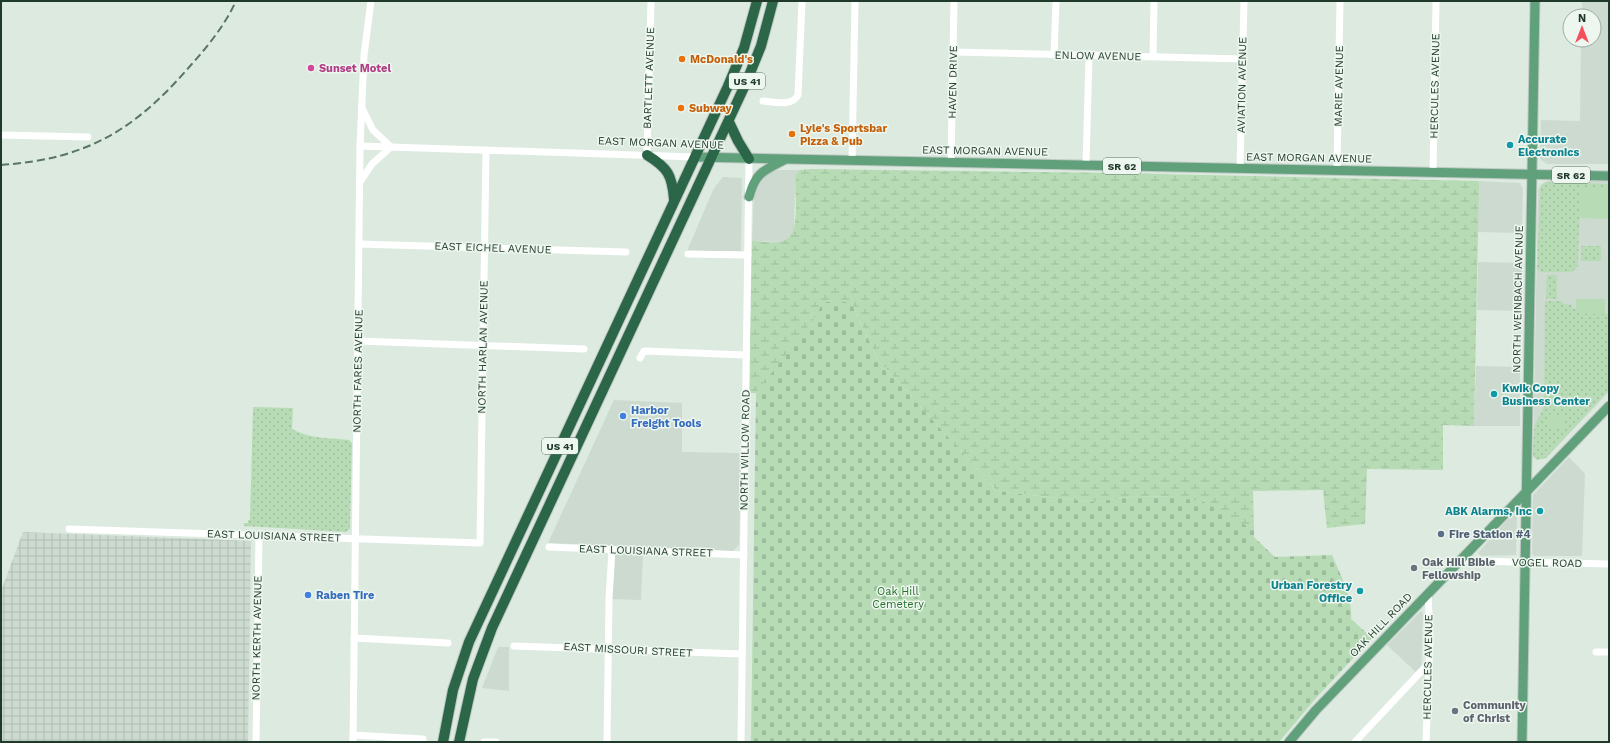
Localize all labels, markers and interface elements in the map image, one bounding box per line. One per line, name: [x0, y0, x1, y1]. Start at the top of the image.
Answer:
north arrow: [1562, 8, 1602, 48]
text: N: [1578, 12, 1586, 25]
street label: BARTLETT AVENUE: [641, 27, 657, 129]
street label: HERCULES AVENUE: [1428, 33, 1442, 139]
street label: AVIATION AVENUE: [1235, 37, 1249, 133]
street label: HAVEN DRIVE: [946, 45, 960, 119]
street label: MARIE AVENUE: [1332, 45, 1346, 127]
street label: ENLOW AVENUE: [1054, 49, 1142, 63]
place label: McDonald's: [690, 53, 753, 66]
marker: McDonald's: [677, 54, 687, 64]
place label: Sunset Motel: [319, 62, 391, 75]
marker: Sunset Motel: [306, 63, 316, 73]
road number: US 41: [729, 73, 765, 89]
place label: Subway: [689, 102, 732, 115]
marker: Subway: [676, 103, 686, 113]
place label: Lyle's Sportsbar Pizza & Pub: [800, 122, 887, 148]
marker: Lyle's Sportsbar Pizza & Pub: [787, 129, 797, 139]
place label: Accurate Electronics: [1518, 133, 1579, 159]
street label: EAST MORGAN AVENUE: [598, 134, 724, 152]
marker: Accurate Electronics: [1505, 140, 1515, 150]
street label: EAST MORGAN AVENUE: [922, 143, 1048, 159]
street label: EAST MORGAN AVENUE: [1246, 150, 1372, 166]
road number: SR 62: [1103, 158, 1141, 174]
road number: SR 62: [1552, 167, 1590, 183]
street label: NORTH WEINBACH AVENUE: [1510, 225, 1526, 373]
street label: EAST EICHEL AVENUE: [434, 239, 552, 257]
street label: NORTH HARLAN AVENUE: [475, 280, 491, 414]
street label: NORTH FARES AVENUE: [350, 309, 366, 433]
place label: Kwik Copy Business Center: [1502, 382, 1590, 408]
street label: NORTH WILLOW ROAD: [737, 389, 753, 511]
marker: Kwik Copy Business Center: [1489, 389, 1499, 399]
place label: Harbor Freight Tools: [631, 404, 701, 430]
marker: Harbor Freight Tools: [618, 411, 628, 421]
road number: US 41: [542, 438, 578, 454]
place label: ABK Alarms, Inc: [1445, 505, 1532, 518]
marker: ABK Alarms, Inc: [1535, 506, 1545, 516]
street label: EAST LOUISIANA STREET: [207, 527, 342, 545]
place label: Fire Station #4: [1449, 528, 1531, 541]
marker: Fire Station #4: [1436, 529, 1446, 539]
street label: EAST LOUISIANA STREET: [579, 542, 714, 560]
place label: Oak Hill Bible Fellowship: [1422, 556, 1495, 582]
street label: VOGEL ROAD: [1512, 556, 1582, 570]
marker: Oak Hill Bible Fellowship: [1409, 563, 1419, 573]
street label: NORTH KERTH AVENUE: [249, 575, 265, 701]
place label: Urban Forestry Office: [1271, 579, 1353, 605]
park label: Oak Hill Cemetery: [872, 585, 924, 611]
marker: Urban Forestry Office: [1355, 586, 1365, 596]
place label: Raben Tire: [316, 589, 374, 602]
marker: Raben Tire: [303, 590, 313, 600]
street label: OAK HILL ROAD: [1347, 590, 1415, 660]
street label: HERCULES AVENUE: [1421, 614, 1435, 720]
street label: EAST MISSOURI STREET: [563, 640, 693, 660]
place label: Community of Christ: [1463, 699, 1526, 725]
marker: Community of Christ: [1450, 706, 1460, 716]

